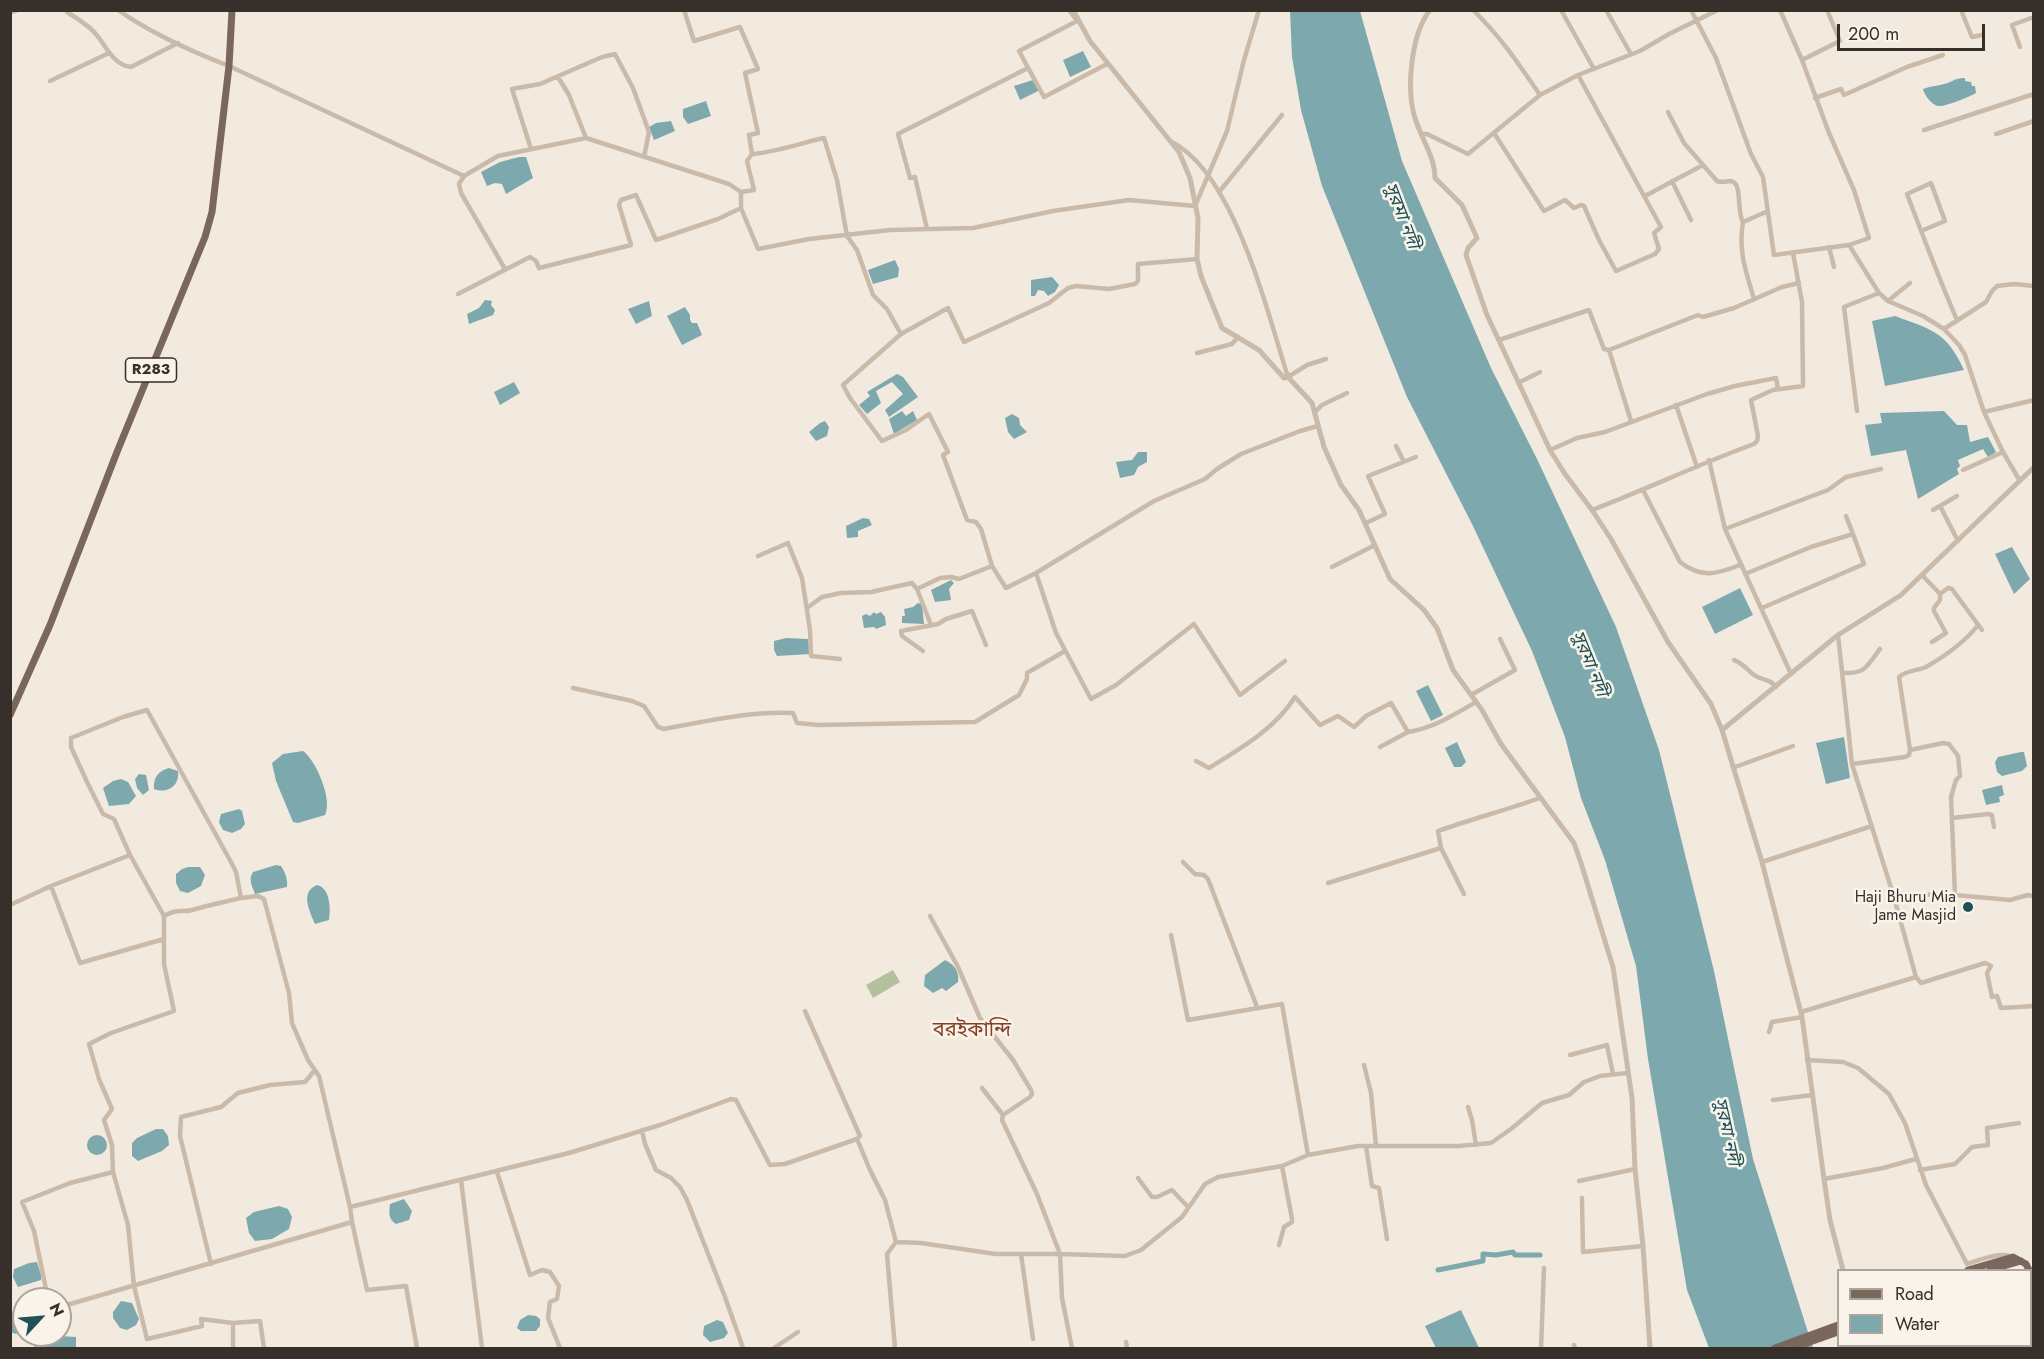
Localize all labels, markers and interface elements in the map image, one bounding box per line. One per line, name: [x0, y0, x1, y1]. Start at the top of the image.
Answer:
scale bar: [1840, 12, 1988, 50]
text: 200 m: [1848, 21, 1899, 47]
water label: সুরমা নদী: [1379, 180, 1423, 252]
road number: R283: [126, 358, 176, 382]
water label: সুরমা নদী: [1566, 628, 1612, 700]
place label: Haji Bhuru Mia Jame Masjid: [1855, 888, 1956, 926]
marker: Haji Bhuru Mia Jame Masjid: [1961, 900, 1975, 914]
district label: বরইকান্দি: [933, 1019, 1011, 1043]
water label: সুরমা নদী: [1708, 1096, 1744, 1168]
legend: [1837, 1269, 2032, 1347]
text: Road: [1895, 1281, 1934, 1307]
north arrow: [12, 1287, 72, 1347]
text: N: [44, 1299, 70, 1321]
text: Water: [1895, 1311, 1939, 1337]

